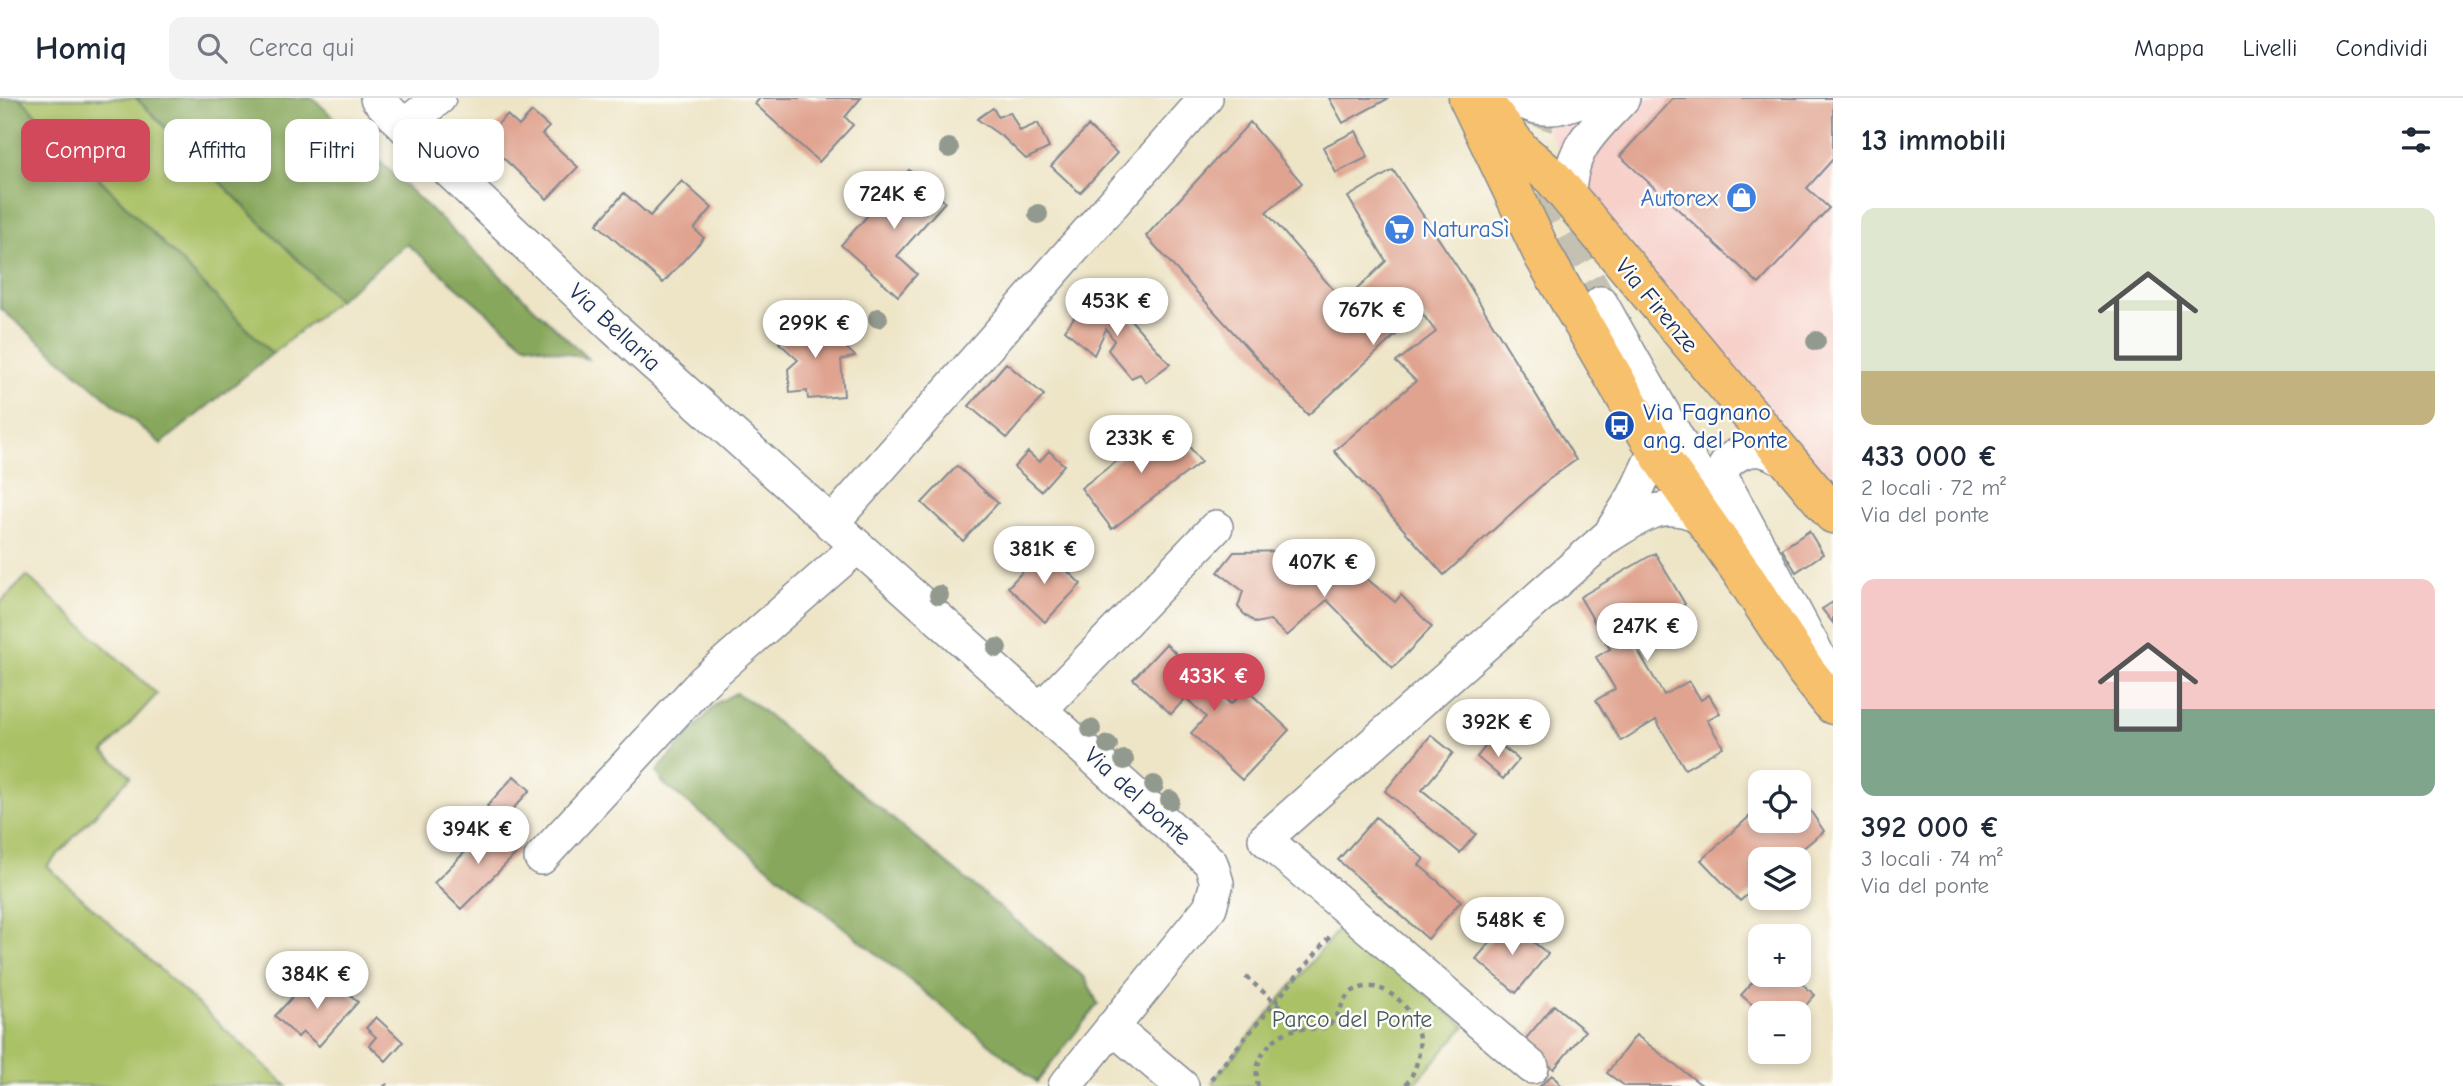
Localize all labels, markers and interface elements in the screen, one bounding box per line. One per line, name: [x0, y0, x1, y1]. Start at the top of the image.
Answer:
search box: [169, 17, 659, 80]
text: Homiq: [35, 29, 127, 67]
icon: search: [193, 29, 231, 67]
text: Cerca qui: [249, 33, 355, 63]
text: Mappa: [2134, 34, 2204, 62]
text: Livelli: [2242, 34, 2297, 62]
text: Condividi: [2335, 34, 2428, 62]
chip: Compra: [21, 119, 150, 182]
chip: Affitta: [164, 119, 271, 182]
chip: Filtri: [285, 119, 379, 182]
chip: Nuovo: [393, 119, 504, 182]
icon: filters: [2397, 121, 2435, 159]
text: 13 immobili: [1861, 123, 2006, 158]
pin: 724K €: [837, 172, 951, 231]
text: 724K €: [860, 180, 928, 207]
shop icon: Autorex: [1724, 181, 1758, 215]
place label: Autorex: [1640, 184, 1719, 212]
supermarket icon: NaturaSì: [1382, 212, 1416, 246]
place label: NaturaSì: [1422, 215, 1509, 243]
street label: Via Firenze: [1610, 252, 1704, 358]
icon: home: [2085, 253, 2211, 379]
street label: Via Bellaria: [563, 277, 667, 377]
pin: 453K €: [1060, 278, 1174, 338]
text: 453K €: [1081, 287, 1153, 314]
pin: 767K €: [1316, 288, 1430, 347]
text: 767K €: [1339, 296, 1407, 323]
pin: 299K €: [758, 300, 872, 360]
text: 299K €: [779, 309, 851, 336]
place label: Via Fagnano ang. del Ponte: [1643, 398, 1788, 454]
bus stop icon: Via Fagnano ang. del Ponte: [1603, 409, 1637, 443]
pin: 233K €: [1084, 416, 1198, 475]
text: 233K €: [1105, 424, 1177, 451]
text: 433 000 €: [1861, 439, 1998, 474]
text: 2 locali · 72 m²: [1861, 474, 2006, 501]
text: Via del ponte: [1861, 501, 1989, 528]
pin: 381K €: [987, 526, 1101, 586]
text: 381K €: [1009, 535, 1079, 562]
pin: 407K €: [1267, 540, 1381, 599]
text: 407K €: [1288, 548, 1360, 575]
pin: 247K €: [1590, 603, 1704, 663]
text: 247K €: [1613, 612, 1681, 639]
icon: home: [2085, 624, 2211, 750]
pin: 433K €: [1157, 654, 1271, 713]
text: 433K €: [1179, 662, 1249, 689]
pin: 392K €: [1441, 700, 1555, 759]
text: 392K €: [1462, 708, 1534, 735]
street label: Via del ponte: [1079, 741, 1197, 851]
map controls: [1748, 770, 1811, 1064]
button: locate: [1748, 770, 1811, 833]
pin: 394K €: [421, 806, 535, 866]
text: 392 000 €: [1861, 810, 2000, 845]
text: 394K €: [442, 815, 514, 842]
text: 3 locali · 74 m²: [1861, 845, 2003, 872]
button: layers: [1748, 847, 1811, 910]
text: Via del ponte: [1861, 872, 1989, 899]
pin: 548K €: [1455, 898, 1569, 957]
text: 548K €: [1476, 906, 1548, 933]
button: +: [1748, 924, 1811, 987]
pin: 384K €: [260, 951, 374, 1011]
text: 384K €: [282, 960, 352, 987]
button: −: [1748, 1001, 1811, 1064]
park label: Parco del Ponte: [1272, 1005, 1432, 1033]

